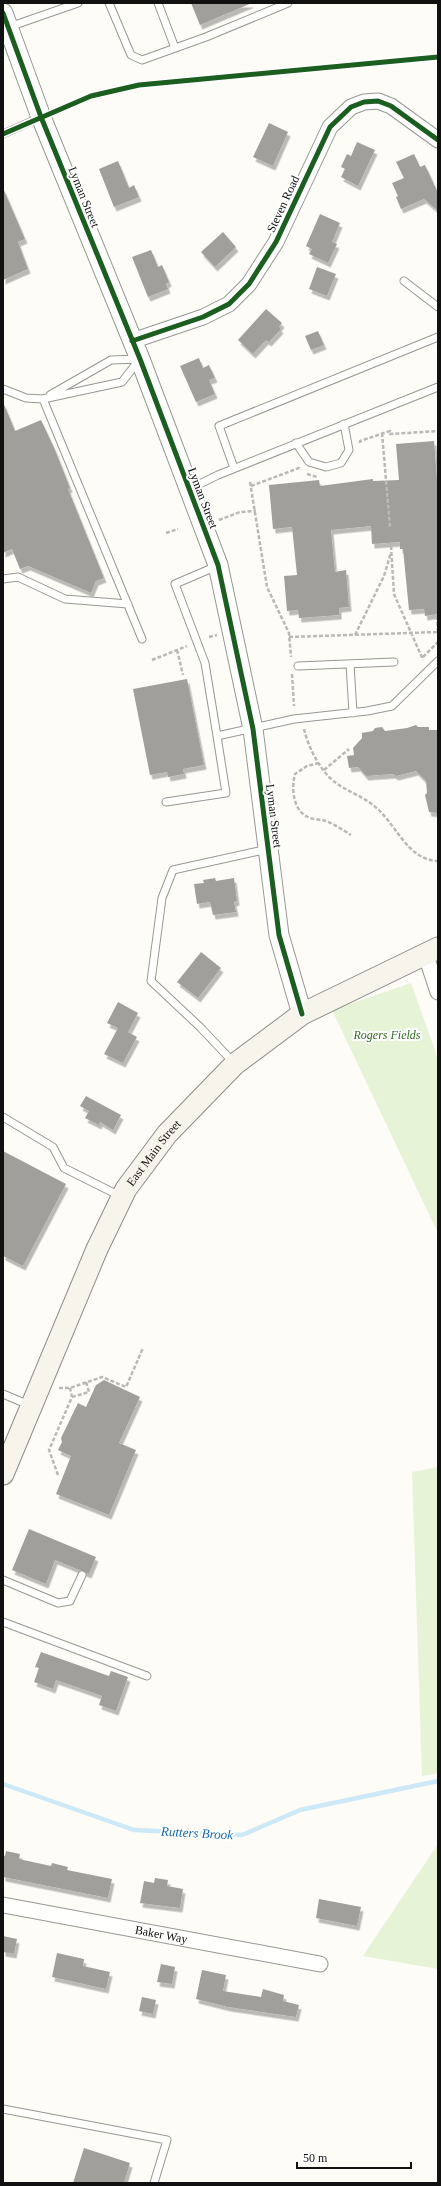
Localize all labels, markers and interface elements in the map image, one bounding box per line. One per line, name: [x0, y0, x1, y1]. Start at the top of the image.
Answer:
street label: Lyman Street: [65, 165, 103, 230]
street label: Steven Road: [264, 173, 302, 235]
street label: Lyman Street: [185, 465, 221, 531]
street label: Lyman Street: [263, 783, 285, 849]
park label: Rogers Fields: [353, 1028, 421, 1042]
street label: East Main Street: [124, 1116, 184, 1189]
water label: Rutters Brook: [160, 1824, 234, 1842]
street label: Baker Way: [134, 1923, 189, 1946]
scale bar: [297, 2144, 411, 2170]
text: 50 m: [303, 2151, 328, 2165]

